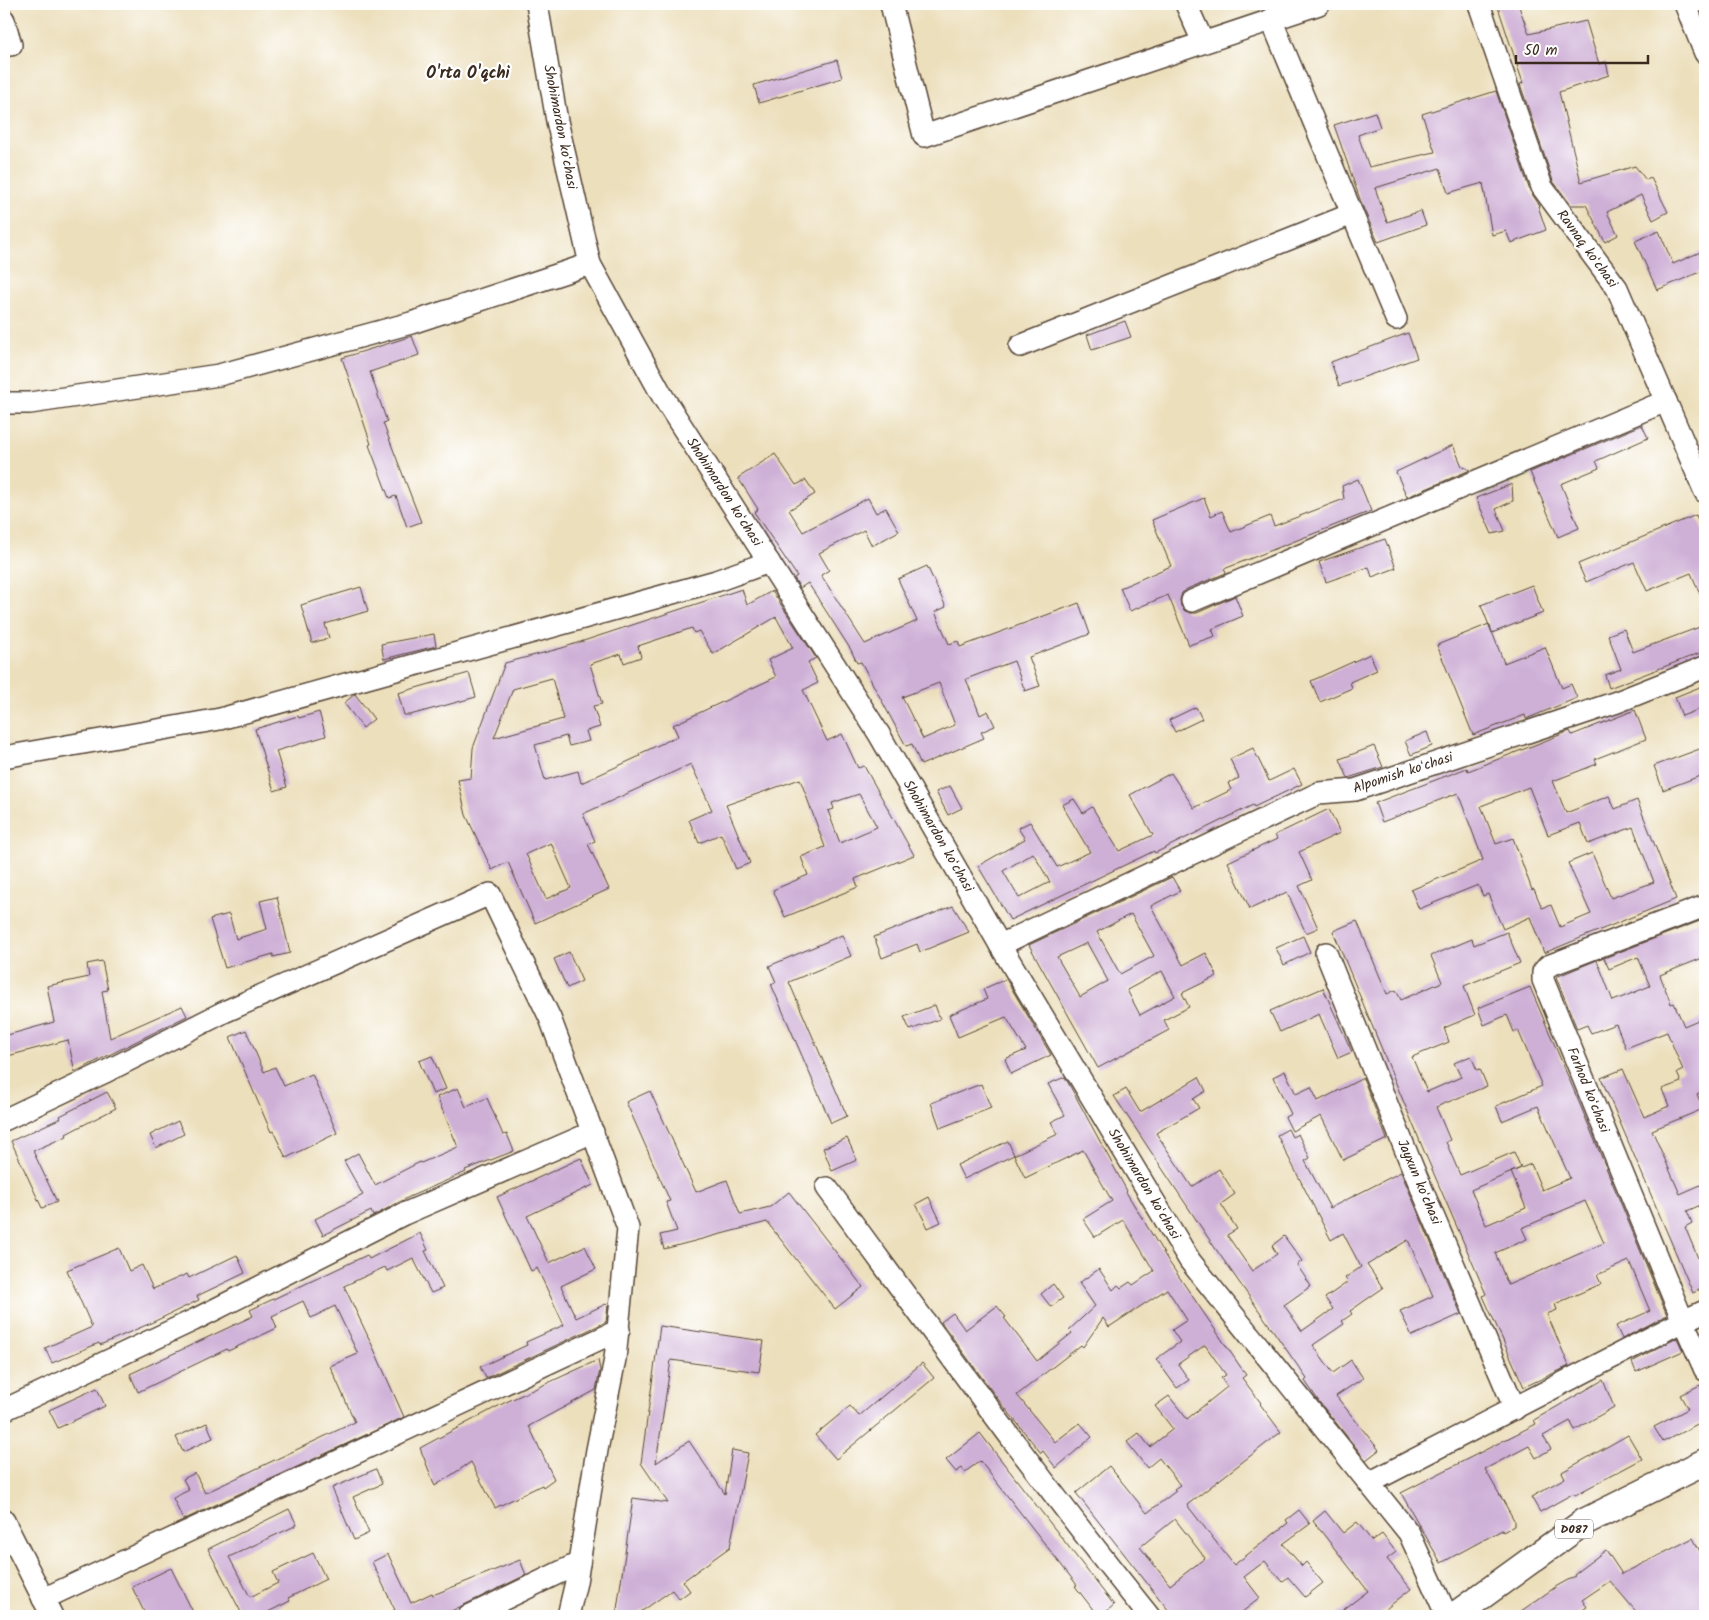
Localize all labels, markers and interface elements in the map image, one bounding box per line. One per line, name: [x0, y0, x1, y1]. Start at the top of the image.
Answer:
scale bar: [1516, 32, 1649, 64]
text: 50 m: [1524, 39, 1558, 63]
district label: O'rta O'qchi: [426, 61, 511, 86]
street label: Shohimardon koʻchasi: [537, 63, 583, 192]
street label: Ravnaq koʻchasi: [1551, 205, 1623, 293]
street label: Shohimardon koʻchasi: [680, 433, 768, 552]
street label: Alpomish koʻchasi: [1350, 746, 1457, 800]
street label: Shohimardon koʻchasi: [897, 776, 979, 897]
street label: Farhod koʻchasi: [1561, 1044, 1615, 1137]
street label: Shohimardon koʻchasi: [1102, 1124, 1186, 1244]
street label: Jayxun koʻchasi: [1391, 1136, 1447, 1229]
road number: D087: [1555, 1520, 1593, 1538]

